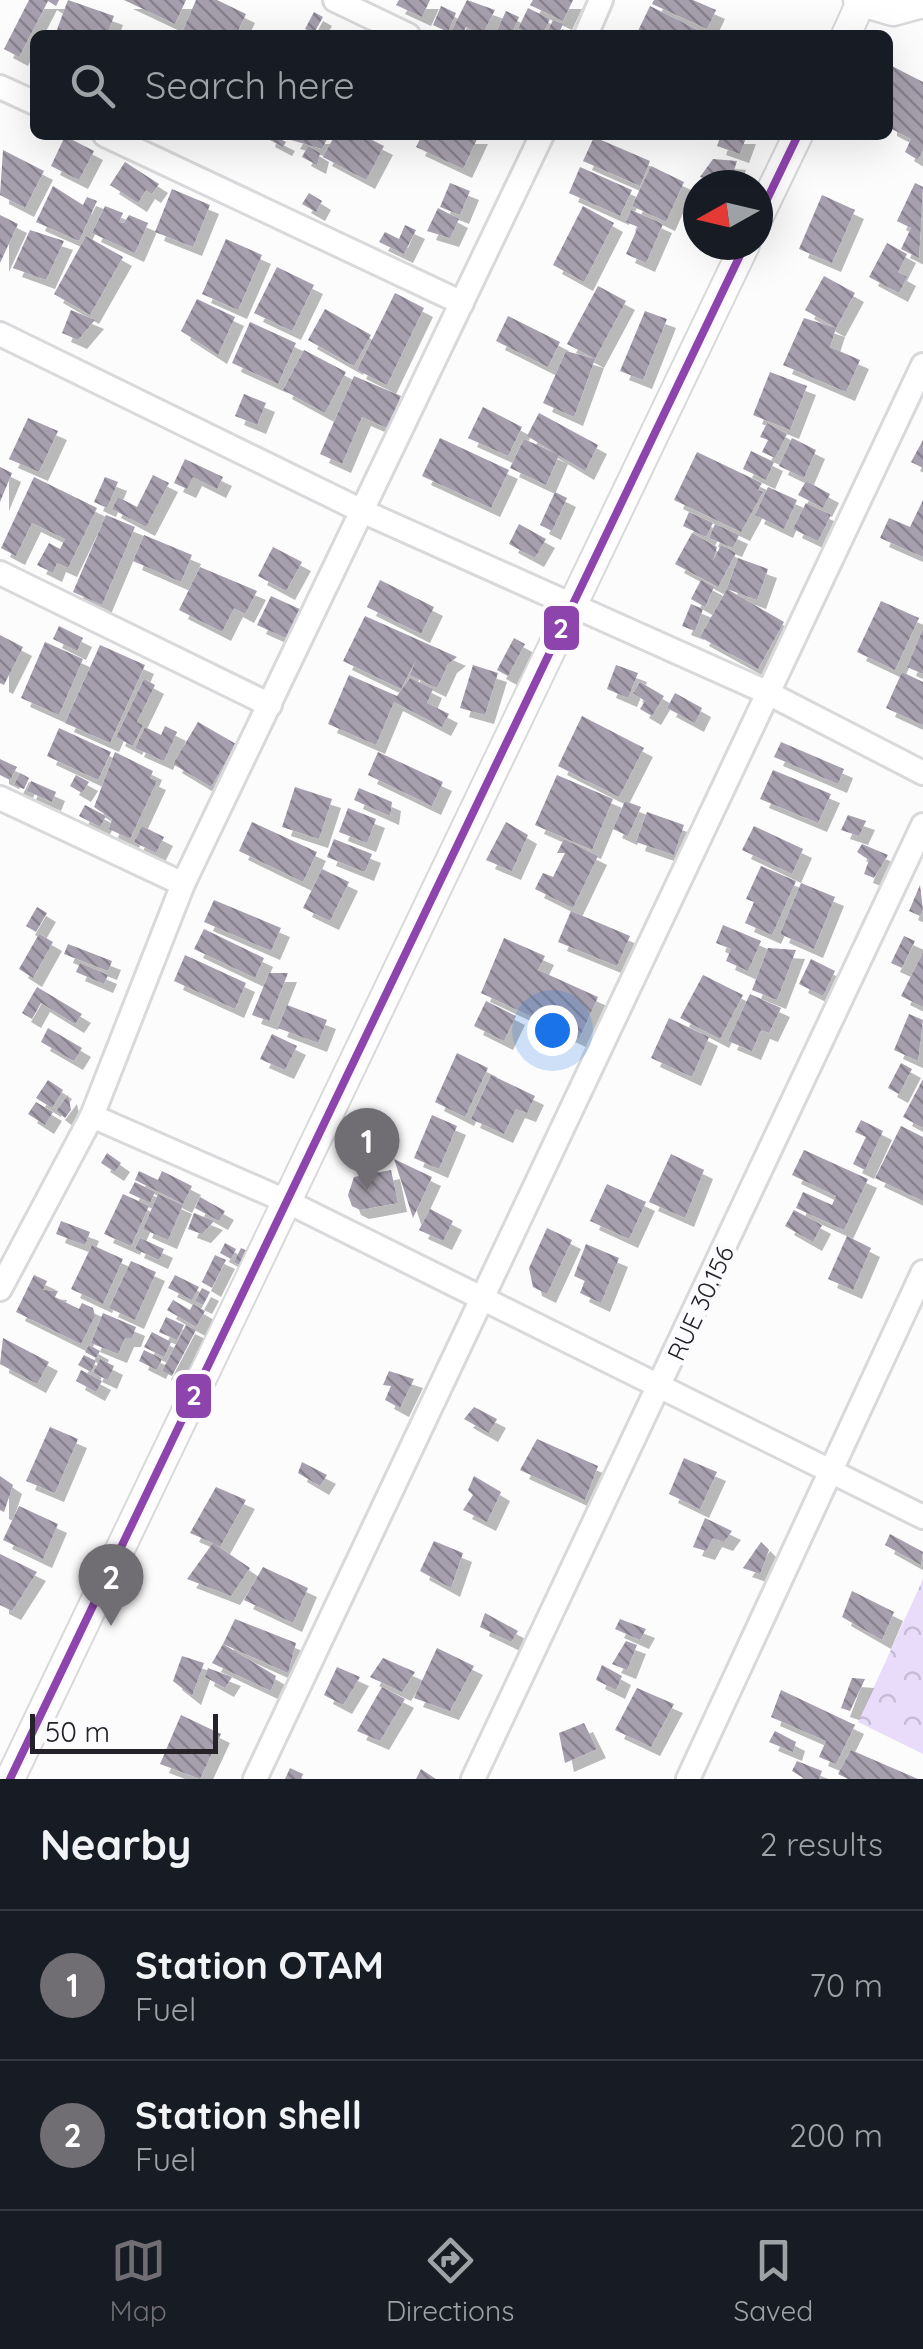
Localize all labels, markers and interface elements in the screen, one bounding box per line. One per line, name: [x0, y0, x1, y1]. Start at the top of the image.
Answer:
search box: [30, 30, 893, 140]
icon: search: [65, 58, 120, 113]
text: Search here: [145, 61, 355, 109]
north arrow: [683, 170, 773, 260]
line badge: 2: [542, 604, 581, 652]
text: 2: [553, 610, 569, 645]
your location: [527, 1005, 578, 1056]
pin: 1: [334, 1108, 400, 1190]
street label: RUE 30.156: [660, 1241, 740, 1365]
line badge: 2: [174, 1372, 213, 1420]
text: 2: [186, 1377, 202, 1412]
pin: 2: [78, 1544, 144, 1626]
scale bar: [30, 1709, 218, 1754]
text: 50 m: [45, 1714, 110, 1749]
text: Nearby: [40, 1818, 191, 1871]
text: 2 results: [760, 1824, 883, 1864]
text: Station OTAM: [135, 1941, 384, 1989]
text: 1: [66, 1965, 79, 2005]
text: 70 m: [810, 1965, 883, 2005]
text: Fuel: [135, 1989, 196, 2029]
text: Station shell: [135, 2091, 362, 2139]
text: 2: [63, 2115, 82, 2155]
text: 200 m: [789, 2115, 883, 2155]
text: Fuel: [135, 2139, 196, 2179]
tab: Map: [110, 2233, 167, 2328]
tab: Directions: [386, 2233, 514, 2328]
tab: Saved: [734, 2233, 813, 2328]

